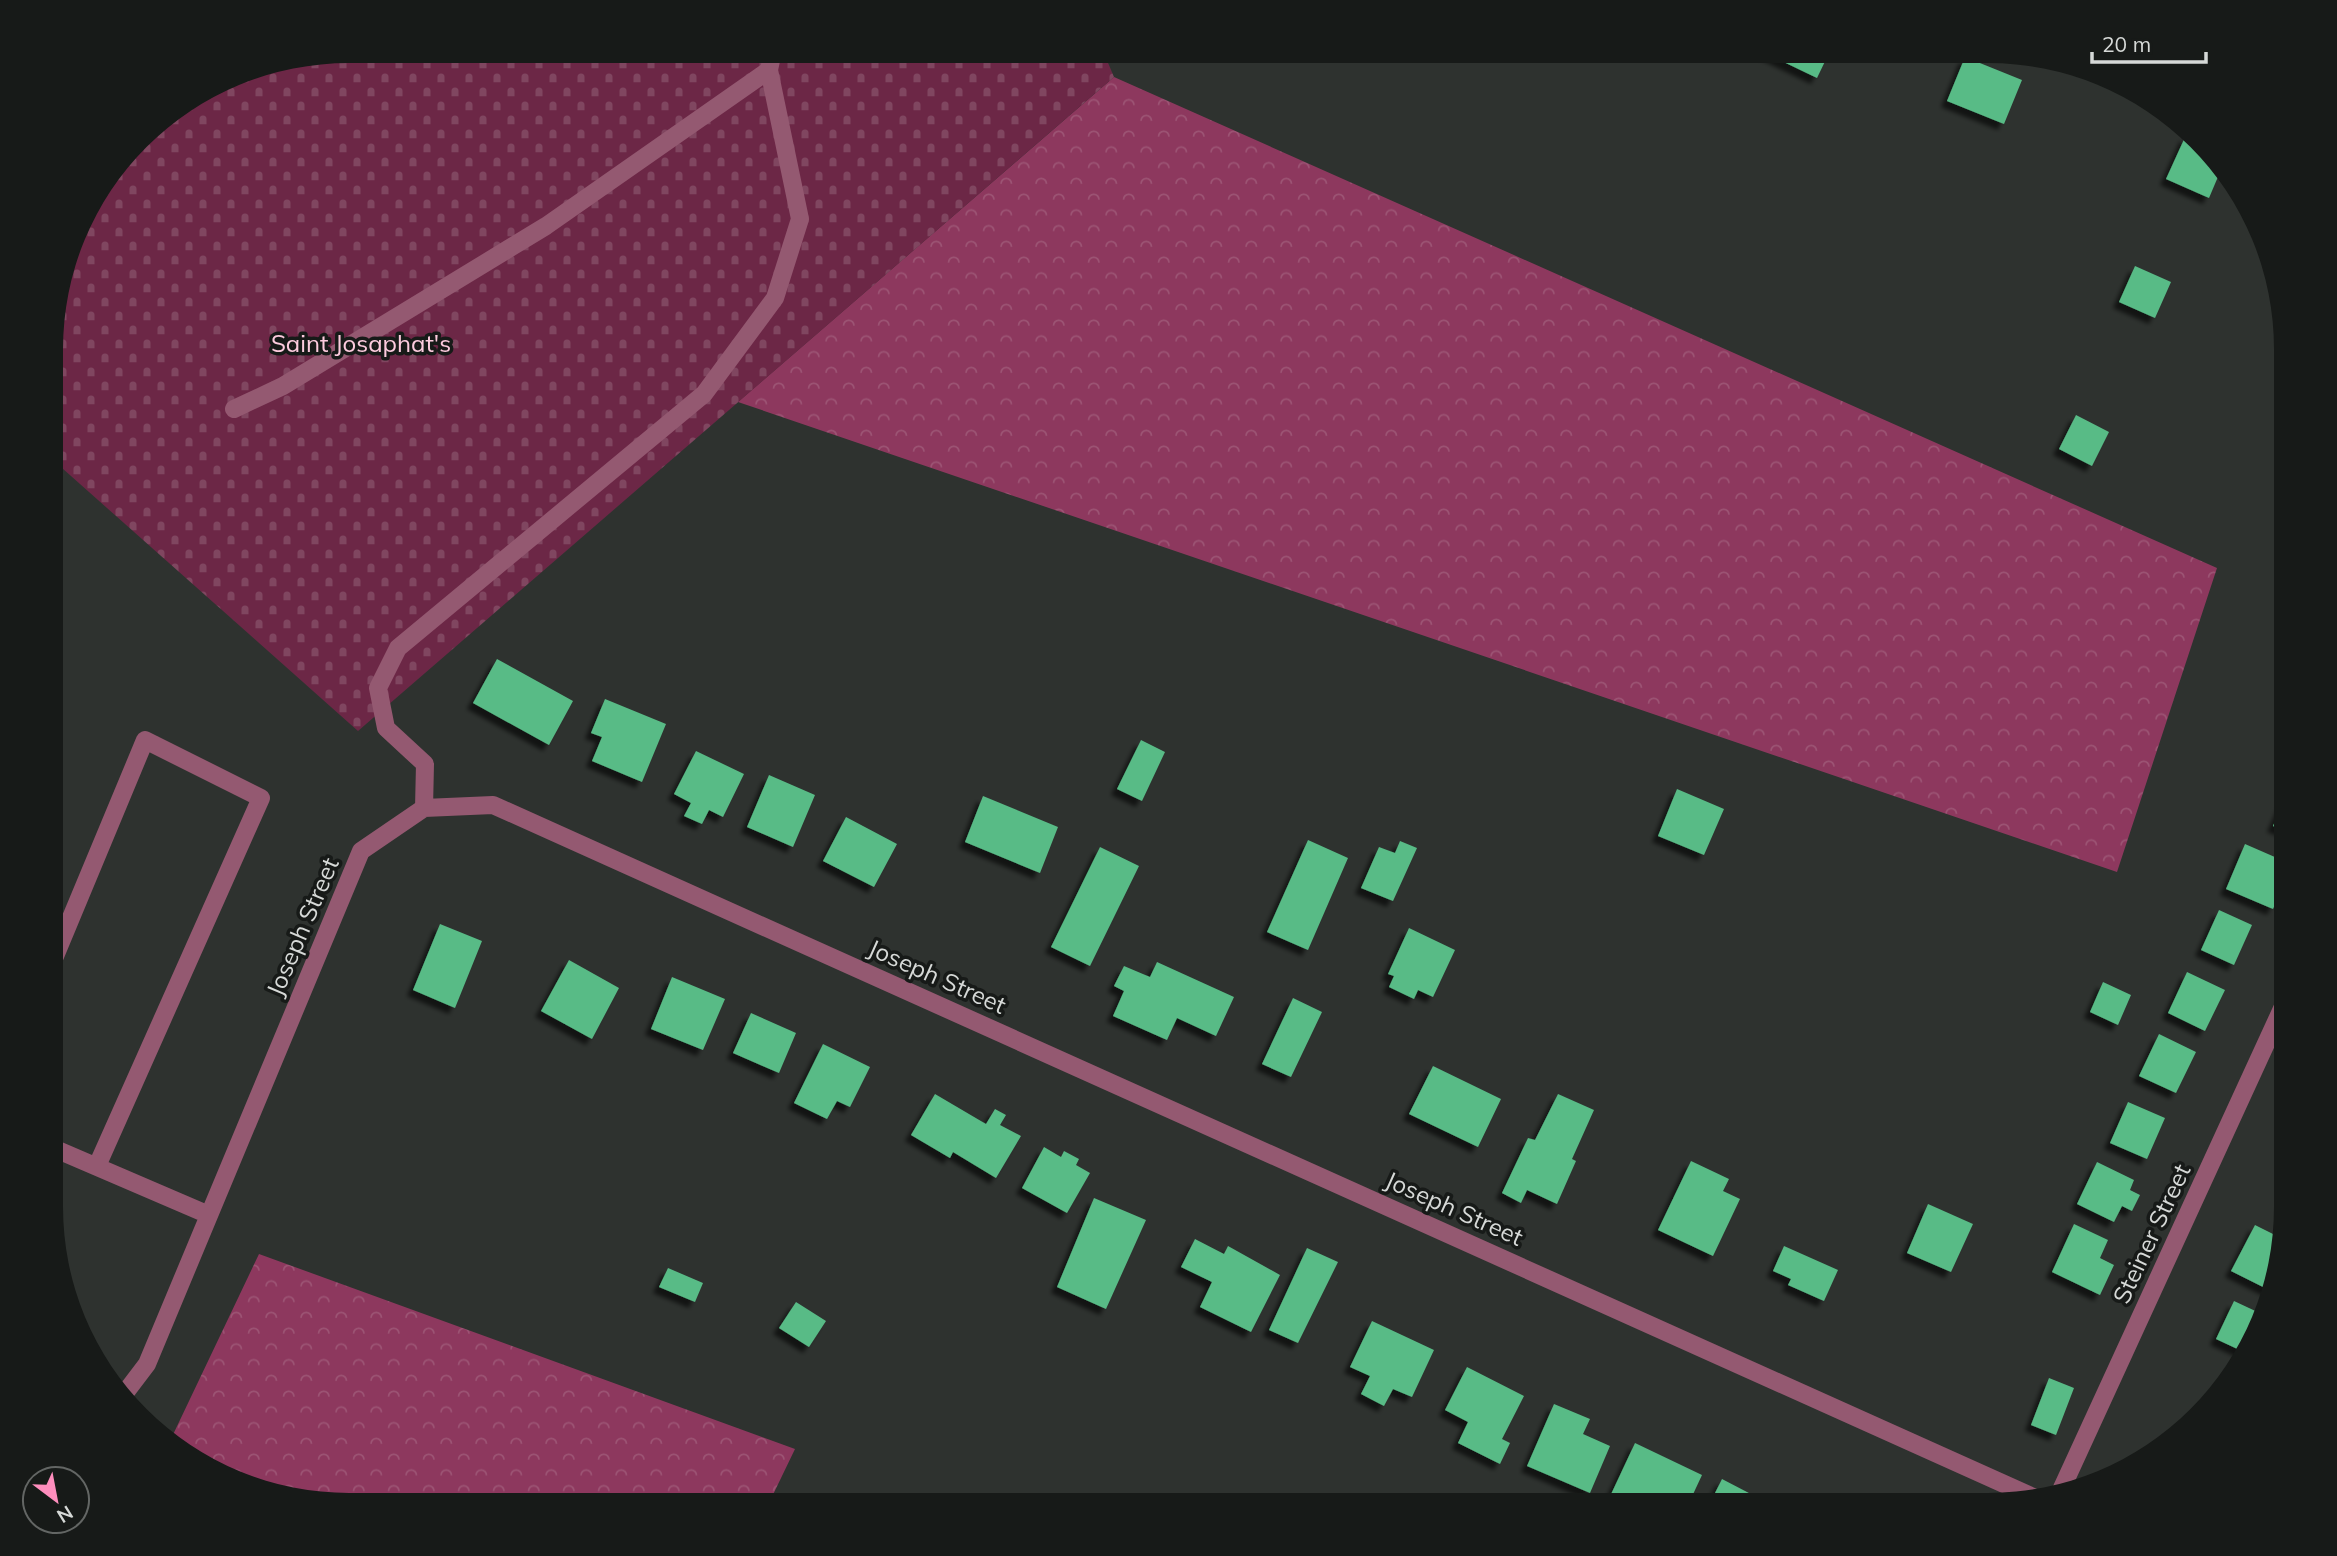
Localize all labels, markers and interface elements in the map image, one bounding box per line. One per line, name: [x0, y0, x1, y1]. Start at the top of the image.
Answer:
scale bar: [2092, 21, 2206, 65]
text: 20 m: [2102, 31, 2151, 57]
park label: Saint Josaphat's: [271, 328, 451, 358]
street label: Joseph Street: [259, 853, 345, 1000]
street label: Joseph Street: [864, 932, 1011, 1020]
street label: Steiner Street: [2106, 1159, 2196, 1308]
street label: Joseph Street: [1381, 1164, 1528, 1252]
north arrow: [21, 1465, 91, 1535]
text: N: [53, 1500, 77, 1528]

